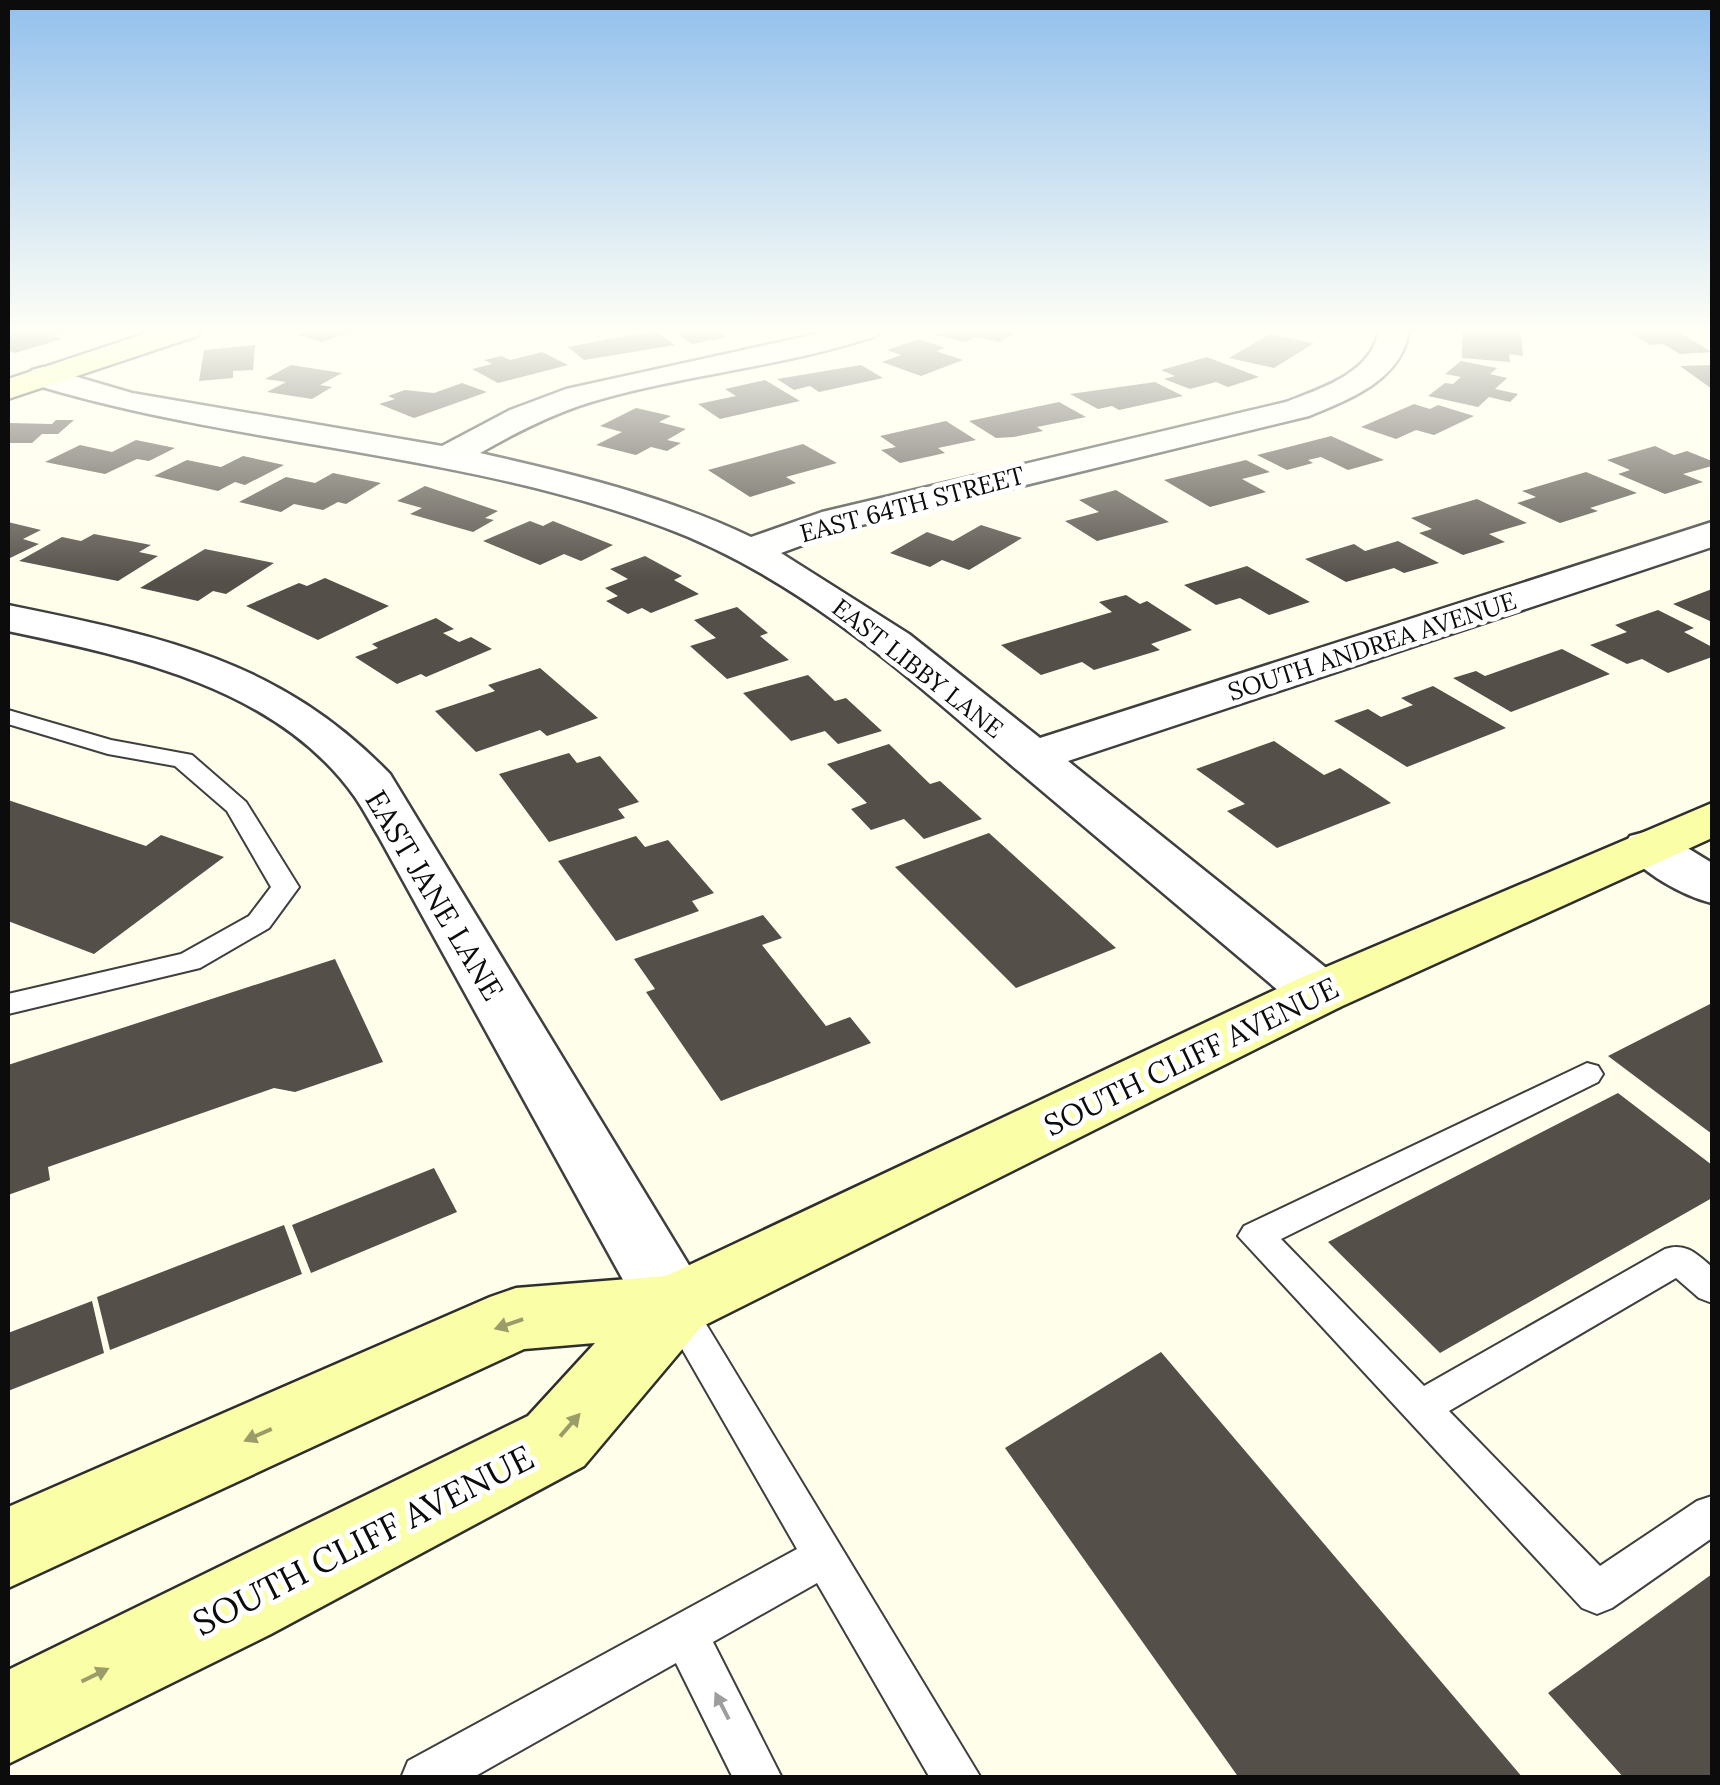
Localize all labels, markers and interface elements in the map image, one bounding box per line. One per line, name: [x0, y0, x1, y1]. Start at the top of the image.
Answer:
street label: EAST 64TH STREET: [796, 459, 1028, 549]
street label: SOUTH ANDREA AVENUE: [1224, 584, 1520, 708]
street label: EAST LIBBY LANE: [826, 591, 1010, 745]
street label: EAST JANE LANE: [357, 783, 513, 1007]
street label: SOUTH CLIFF AVENUE: [1038, 968, 1344, 1144]
one-way arrow: [494, 1317, 524, 1332]
one-way arrow: [559, 1413, 581, 1438]
one-way arrow: [243, 1427, 273, 1443]
street label: SOUTH CLIFF AVENUE: [185, 1434, 541, 1646]
one-way arrow: [81, 1667, 110, 1684]
one-way arrow: [714, 1691, 731, 1720]

